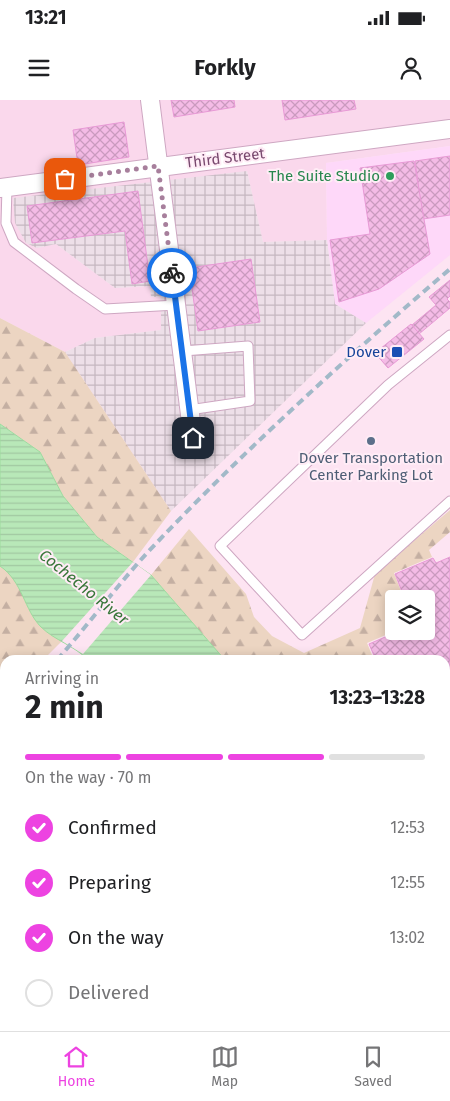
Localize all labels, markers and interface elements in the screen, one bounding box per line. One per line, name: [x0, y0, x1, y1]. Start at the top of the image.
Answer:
text: 13:21: [25, 6, 66, 29]
icon: menu: [25, 54, 53, 82]
text: Forkly: [194, 54, 256, 81]
icon: person: [397, 54, 425, 82]
street label: Third Street: [184, 144, 266, 172]
pin: [44, 158, 86, 200]
icon: bag: [51, 165, 79, 193]
place label: The Suite Studio: [269, 167, 380, 185]
marker: The Suite Studio: [384, 170, 396, 182]
courier: [147, 248, 197, 298]
icon: bike: [158, 259, 186, 287]
place label: Dover: [346, 343, 386, 361]
marker: Dover: [390, 345, 404, 359]
pin: [172, 417, 214, 459]
icon: home: [179, 424, 207, 452]
marker: Dover Transportation Center Parking Lot: [365, 435, 377, 447]
place label: Dover Transportation Center Parking Lot: [299, 449, 443, 484]
water label: Cochecho River: [36, 545, 133, 629]
map controls: [385, 590, 435, 640]
button: layers: [385, 590, 435, 640]
text: Arriving in: [25, 669, 99, 688]
text: 13:23–13:28: [329, 686, 425, 709]
text: 2 min: [25, 688, 104, 726]
text: On the way · 70 m: [25, 768, 152, 787]
icon: check: [25, 814, 53, 842]
text: Confirmed: [68, 816, 157, 839]
text: 12:53: [390, 818, 425, 837]
icon: check: [25, 869, 53, 897]
text: Preparing: [68, 871, 151, 894]
text: 12:55: [390, 873, 425, 892]
icon: check: [25, 924, 53, 952]
text: On the way: [68, 926, 164, 949]
text: 13:02: [390, 928, 425, 947]
text: Delivered: [68, 981, 150, 1004]
tab: Home: [58, 1043, 95, 1090]
tab: Map: [211, 1043, 239, 1090]
tab: Saved: [354, 1043, 392, 1090]

